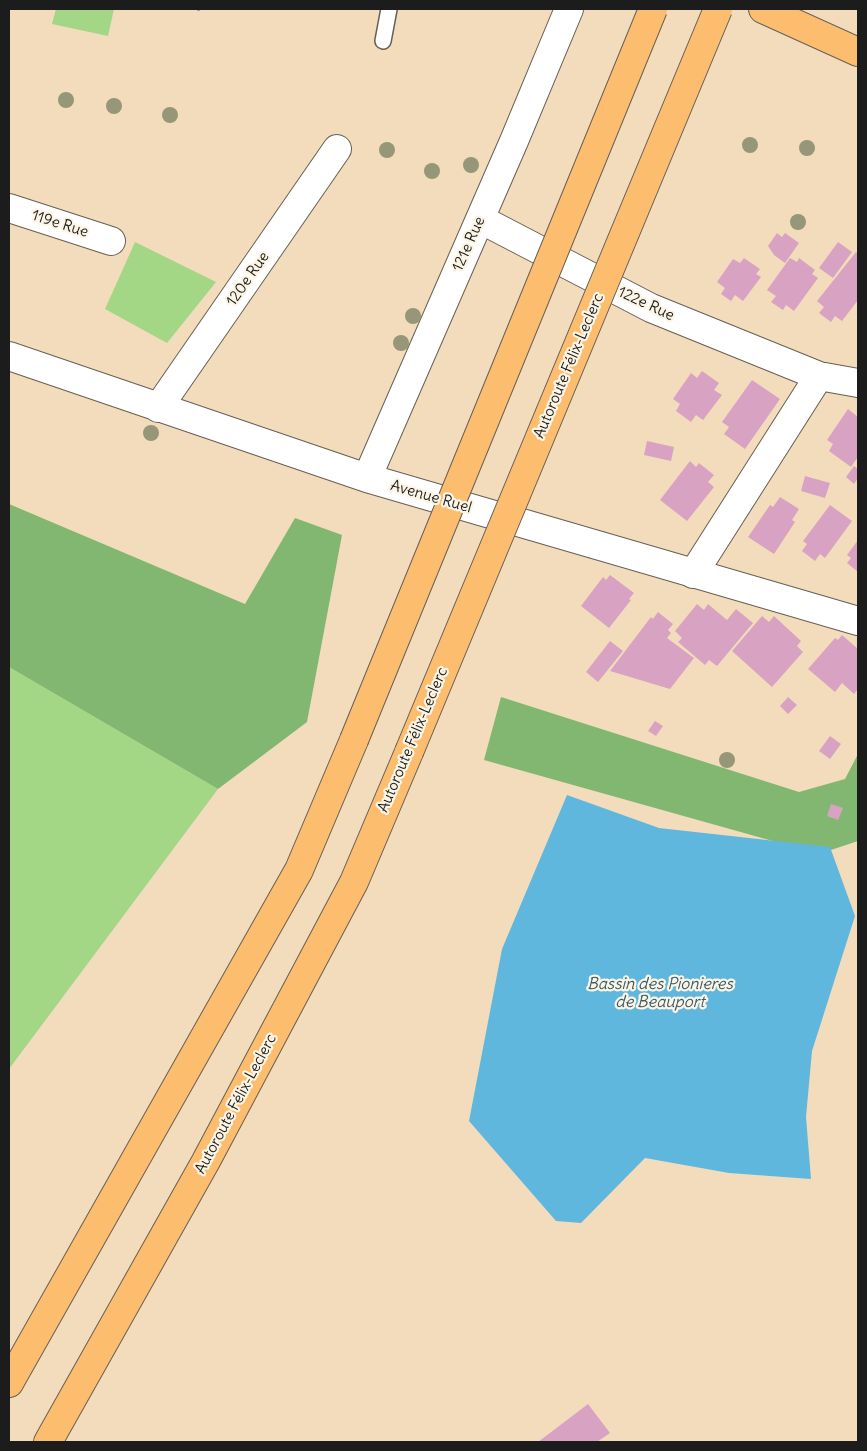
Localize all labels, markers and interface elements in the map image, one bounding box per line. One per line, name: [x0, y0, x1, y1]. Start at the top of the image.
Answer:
street label: 119e Rue: [29, 206, 91, 242]
street label: 121e Rue: [449, 214, 489, 274]
street label: 120e Rue: [223, 248, 273, 310]
street label: 122e Rue: [615, 283, 677, 325]
street label: Autoroute Félix-Leclerc: [530, 291, 608, 441]
street label: Avenue Ruel: [388, 477, 474, 517]
street label: Autoroute Félix-Leclerc: [374, 665, 452, 815]
water label: Bassin des Pionieres de Beauport: [587, 974, 733, 1012]
street label: Autoroute Félix-Leclerc: [191, 1031, 281, 1177]

